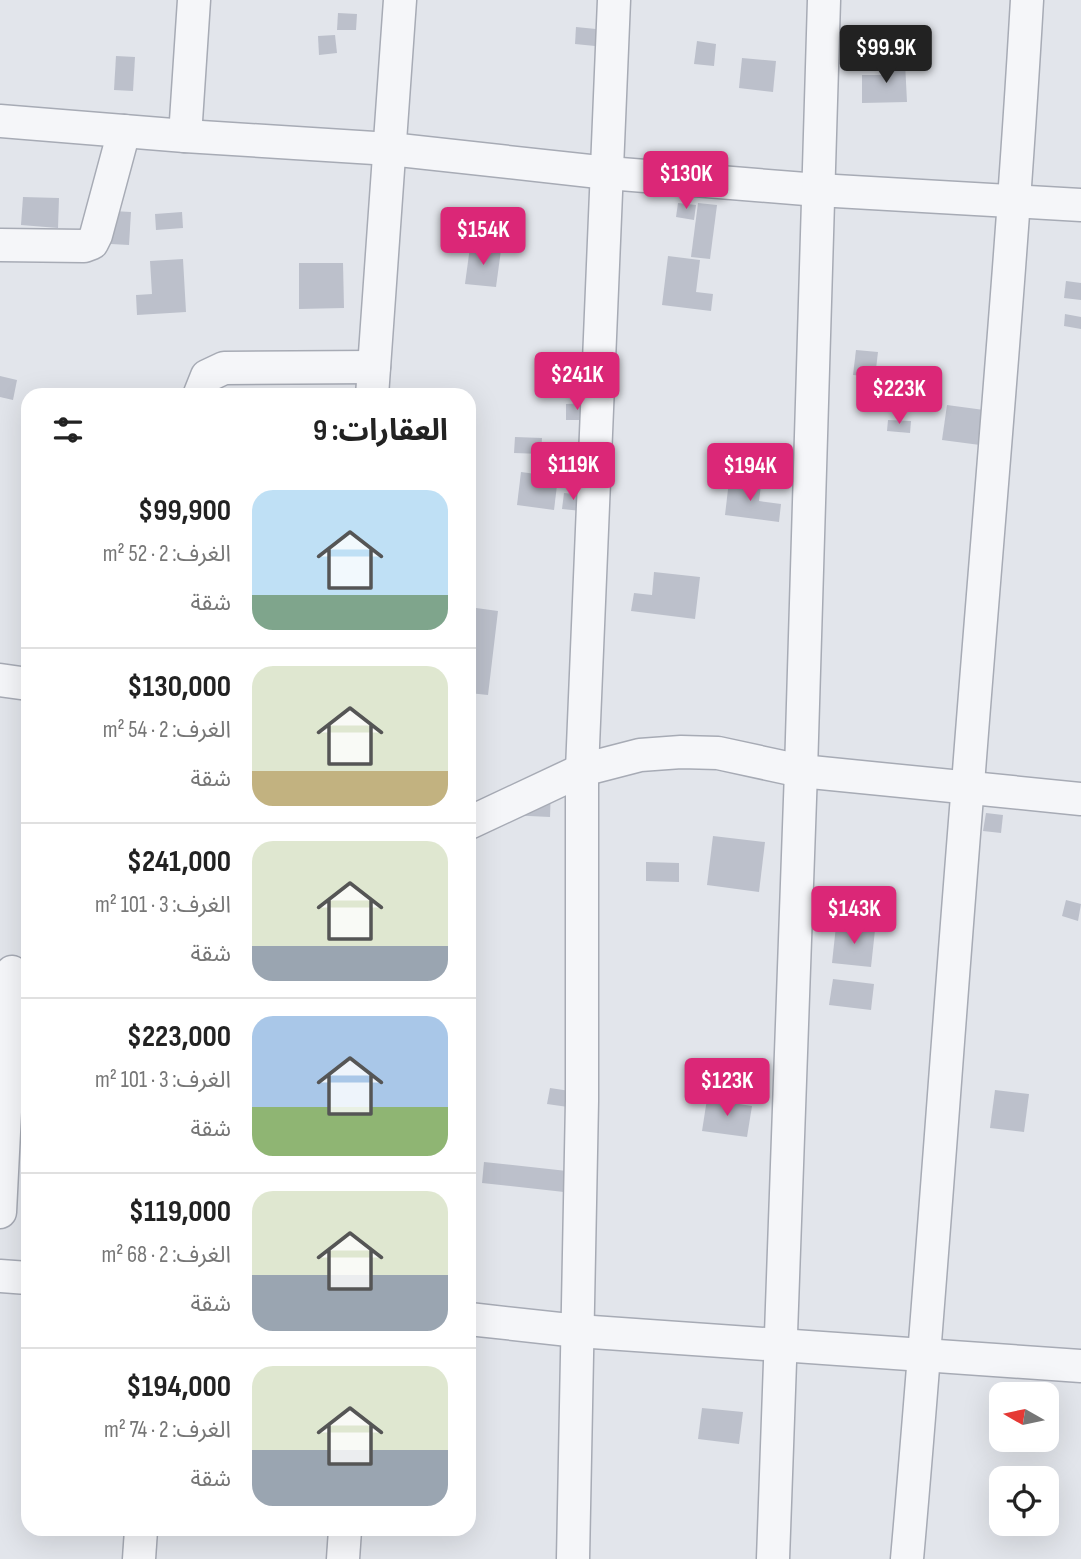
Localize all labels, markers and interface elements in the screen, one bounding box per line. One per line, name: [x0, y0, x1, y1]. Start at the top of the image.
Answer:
pin: $99.9K: [829, 25, 943, 85]
text: $99.9K: [856, 34, 916, 62]
pin: $130K: [637, 152, 735, 211]
text: $130K: [659, 160, 713, 188]
pin: $154K: [434, 208, 532, 267]
text: $154K: [457, 216, 510, 244]
pin: $241K: [528, 352, 626, 412]
text: $241K: [550, 361, 604, 389]
pin: $223K: [850, 366, 948, 426]
text: $223K: [872, 375, 926, 403]
icon: filters: [49, 411, 87, 449]
text: العقارات: 9: [313, 413, 448, 449]
pin: $119K: [524, 442, 622, 502]
pin: $194K: [701, 444, 799, 503]
text: $119K: [547, 451, 599, 479]
text: $194K: [723, 452, 777, 480]
text: $99,900: [138, 493, 231, 529]
icon: home: [308, 518, 392, 602]
text: الغرف: 2 · 52 m²: [103, 540, 231, 568]
text: شقة: [190, 589, 231, 617]
text: $130,000: [127, 669, 231, 705]
icon: home: [308, 694, 392, 778]
text: الغرف: 2 · 54 m²: [103, 716, 231, 744]
text: شقة: [190, 765, 231, 793]
text: $241,000: [127, 844, 231, 880]
icon: home: [308, 869, 392, 953]
pin: $143K: [805, 886, 903, 946]
text: الغرف: 3 · 101 m²: [95, 891, 231, 919]
text: $143K: [827, 895, 881, 923]
text: شقة: [190, 940, 231, 968]
text: $223,000: [127, 1019, 231, 1055]
icon: home: [308, 1044, 392, 1128]
pin: $123K: [678, 1058, 776, 1118]
text: الغرف: 3 · 101 m²: [95, 1066, 231, 1094]
text: $123K: [701, 1067, 753, 1095]
text: شقة: [190, 1115, 231, 1143]
text: $119,000: [129, 1194, 231, 1230]
icon: home: [308, 1219, 392, 1303]
text: الغرف: 2 · 68 m²: [101, 1241, 231, 1269]
text: شقة: [190, 1290, 231, 1318]
text: $194,000: [126, 1369, 231, 1405]
north arrow: [989, 1382, 1059, 1452]
map controls: [989, 1382, 1059, 1536]
icon: home: [308, 1394, 392, 1478]
text: الغرف: 2 · 74 m²: [104, 1416, 231, 1444]
text: شقة: [190, 1465, 231, 1493]
button: locate: [989, 1466, 1059, 1536]

